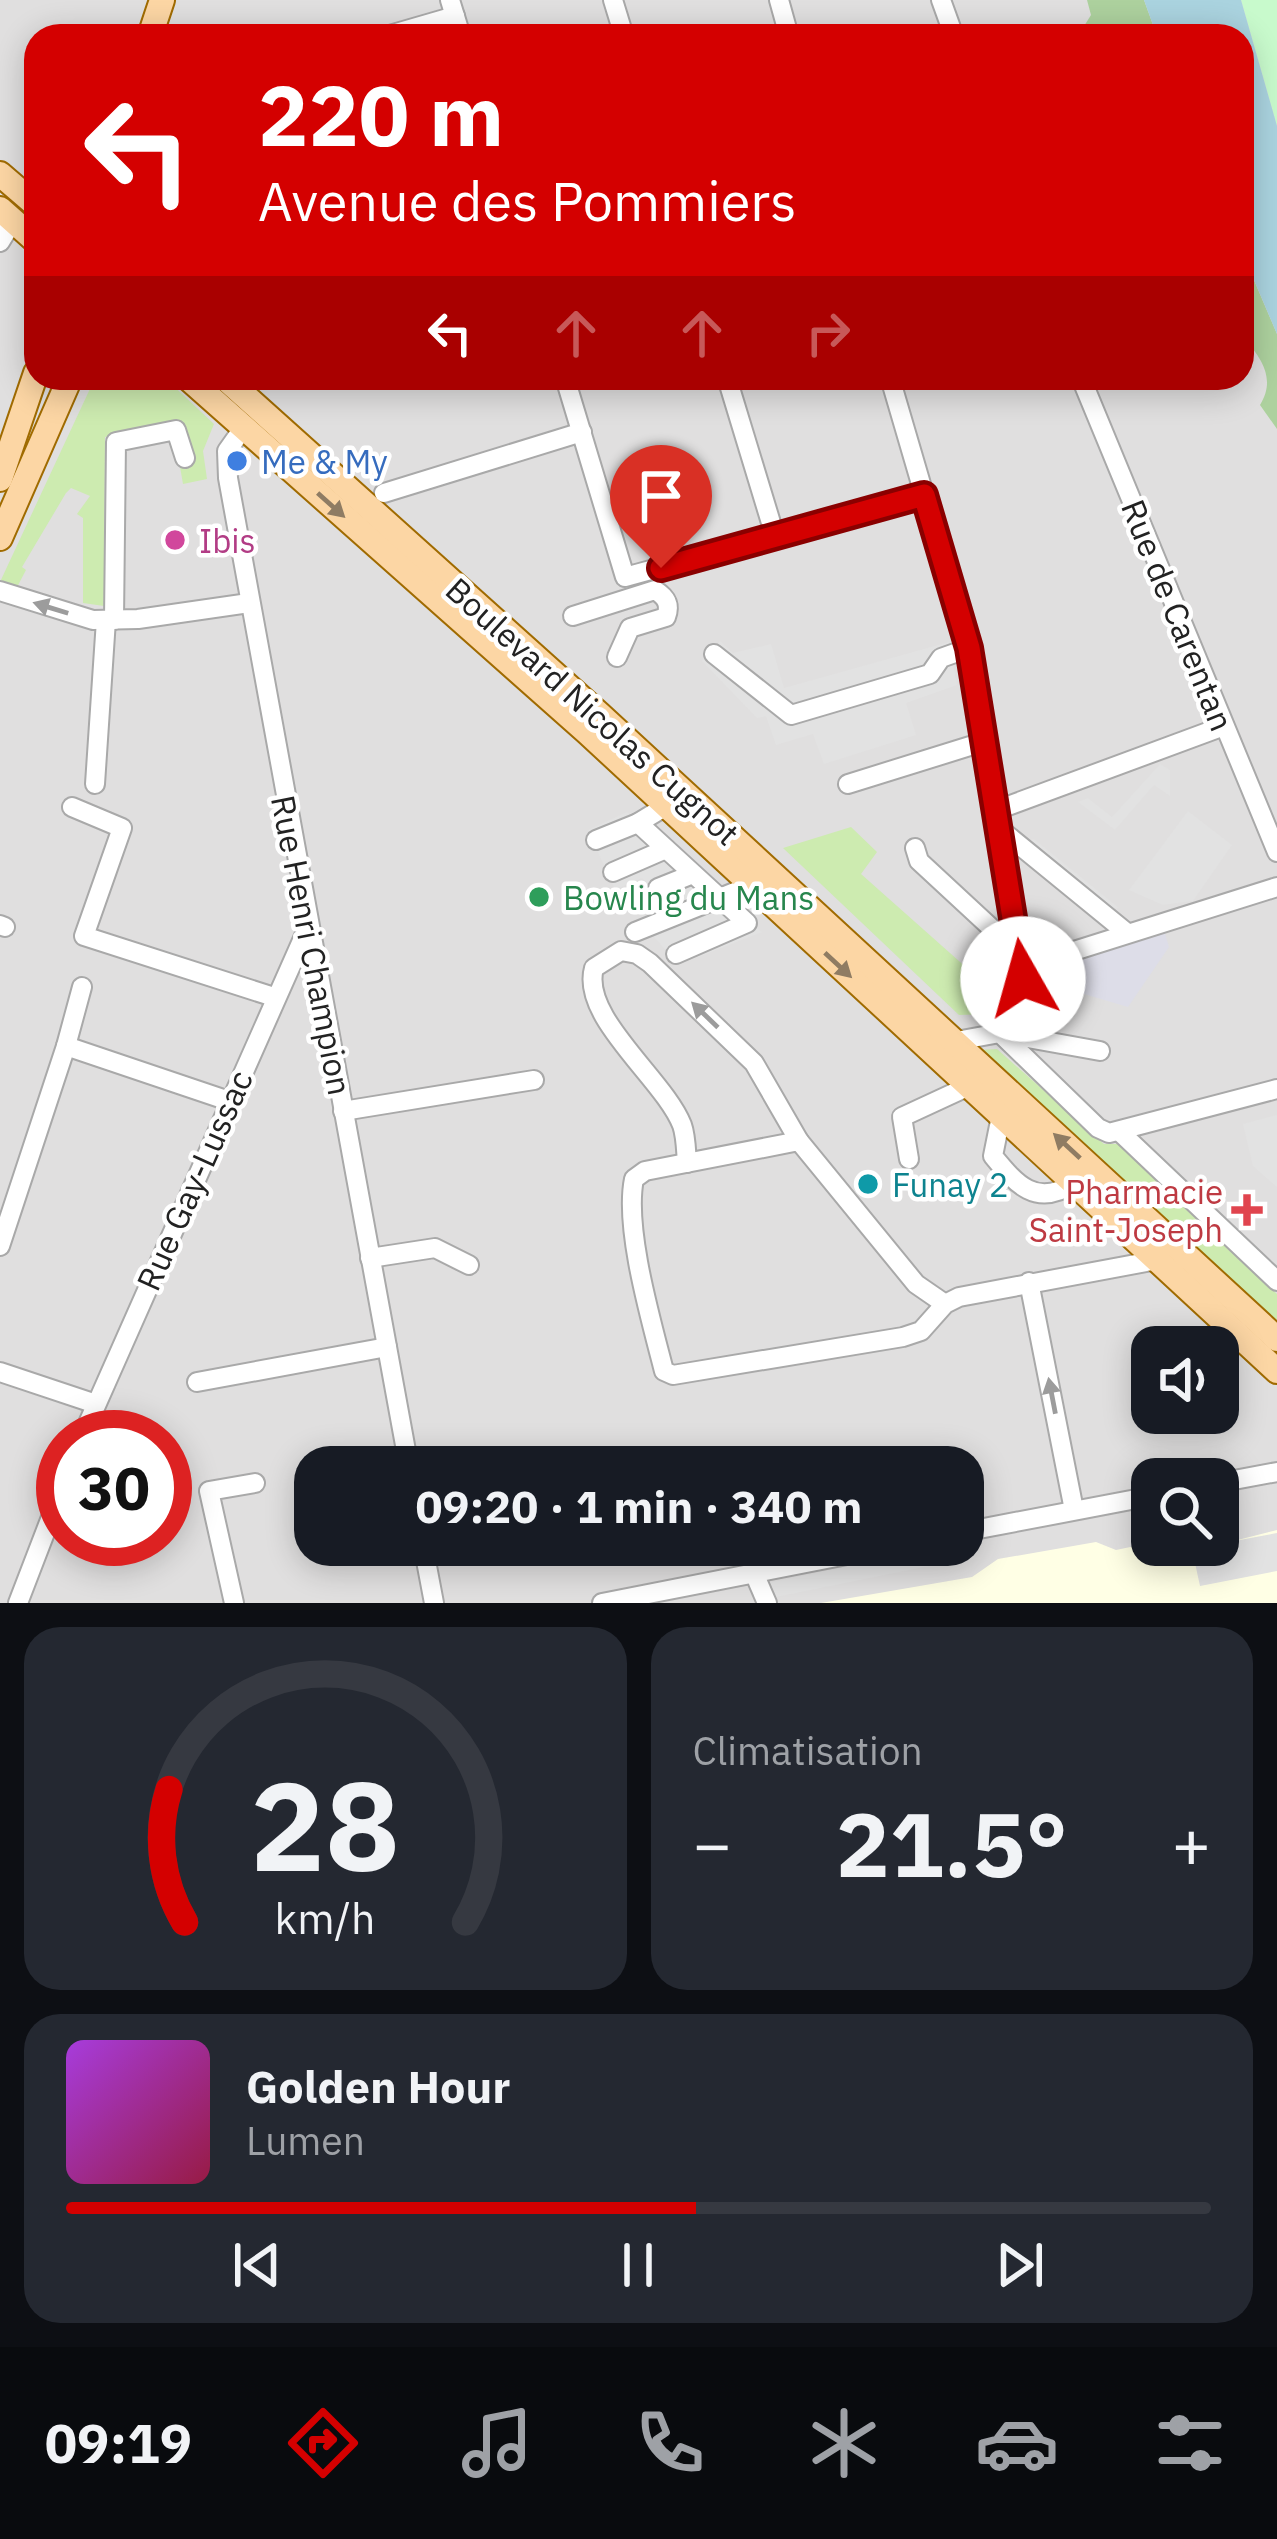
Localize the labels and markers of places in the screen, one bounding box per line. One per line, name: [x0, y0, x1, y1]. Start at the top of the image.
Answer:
place label: Me & My: [261, 440, 388, 483]
pin: [610, 445, 712, 568]
marker: Me & My: [224, 448, 250, 474]
place label: Ibis: [199, 519, 256, 562]
marker: Ibis: [162, 527, 188, 553]
place label: Bowling du Mans: [563, 876, 814, 919]
marker: Bowling du Mans: [526, 884, 552, 910]
place label: Funay 2: [892, 1163, 1009, 1206]
place label: Pharmacie Saint-Joseph: [1029, 1170, 1223, 1251]
marker: Funay 2: [855, 1171, 881, 1197]
marker: Pharmacie Saint-Joseph: [1234, 1197, 1260, 1223]

